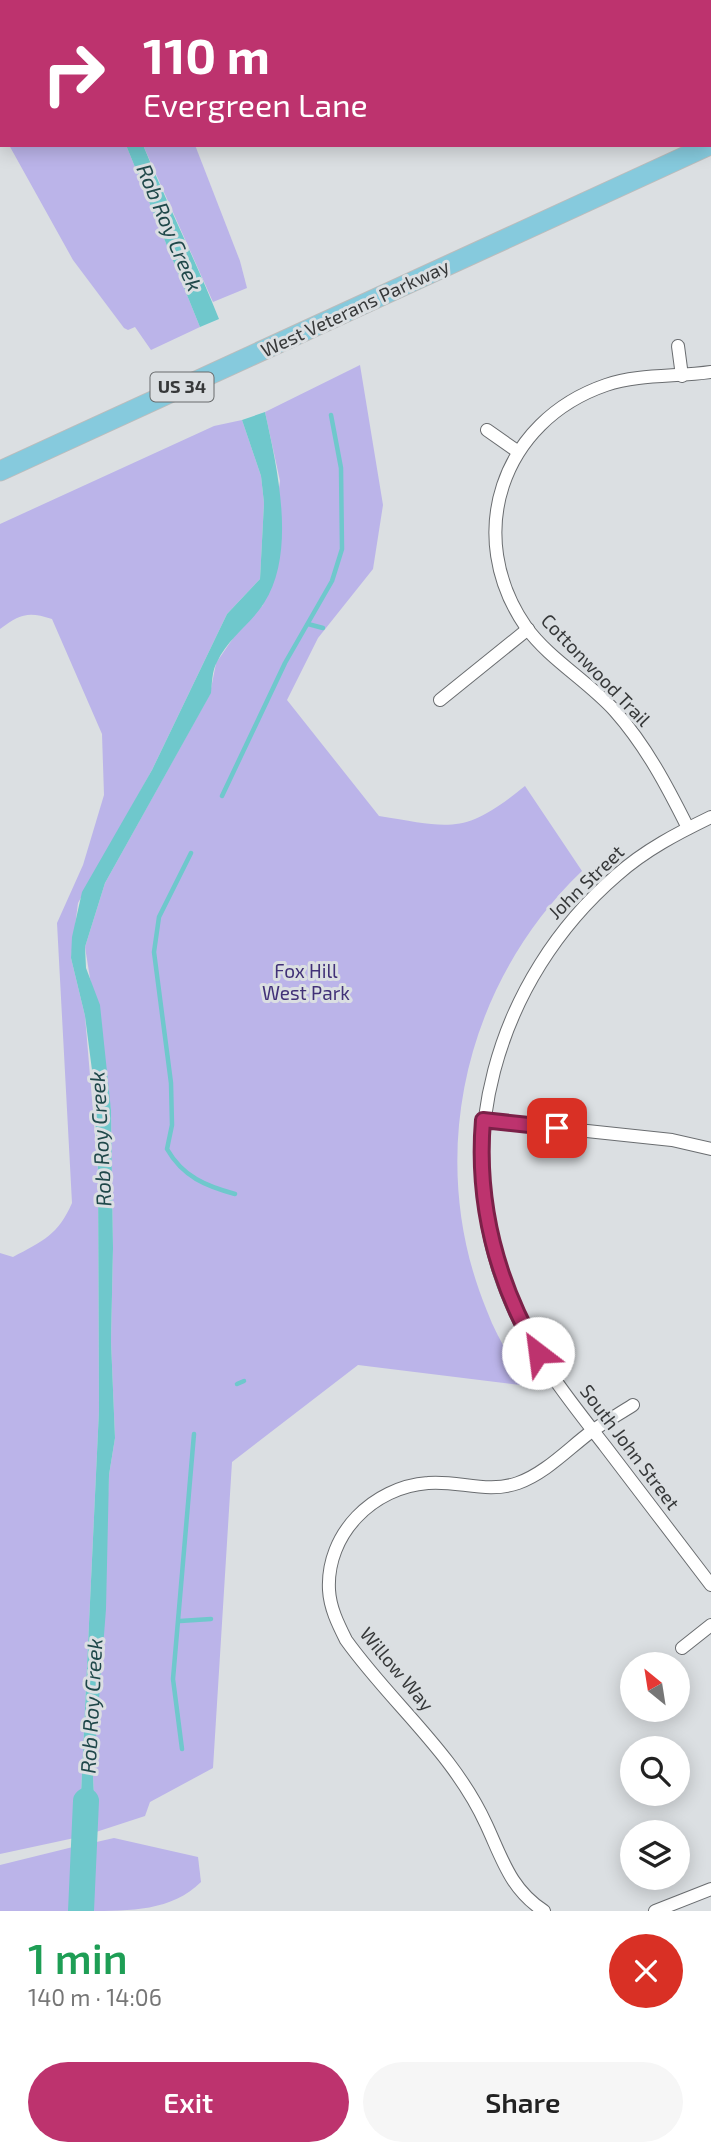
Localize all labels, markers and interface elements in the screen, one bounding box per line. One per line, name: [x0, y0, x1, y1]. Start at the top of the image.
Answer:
text: 110 m: [143, 25, 270, 84]
icon: right: [28, 28, 119, 119]
text: Evergreen Lane: [143, 85, 368, 123]
water label: Rob Roy Creek: [131, 160, 208, 295]
street label: West Veterans Parkway: [257, 254, 453, 361]
road number: US 34: [150, 372, 214, 402]
street label: Cottonwood Trail: [537, 609, 656, 731]
street label: John Street: [543, 840, 628, 923]
park label: Fox Hill West Park: [262, 959, 350, 1004]
water label: Rob Roy Creek: [83, 1071, 117, 1207]
pin: [527, 1098, 587, 1158]
icon: arrive: [538, 1109, 576, 1147]
position arrow: [501, 1316, 575, 1390]
street label: South John Street: [576, 1380, 685, 1514]
street label: Willow Way: [356, 1622, 439, 1715]
water label: Rob Roy Creek: [74, 1638, 108, 1774]
north arrow: [620, 1652, 690, 1722]
map controls: [620, 1652, 690, 1890]
button: search: [620, 1736, 690, 1806]
button: layers: [620, 1820, 690, 1890]
text: 1 min: [28, 1932, 128, 1982]
button: close: [609, 1934, 683, 2008]
text: 140 m · 14:06: [28, 1983, 162, 2011]
button: Exit: [28, 2062, 349, 2142]
button: Share: [363, 2062, 683, 2142]

